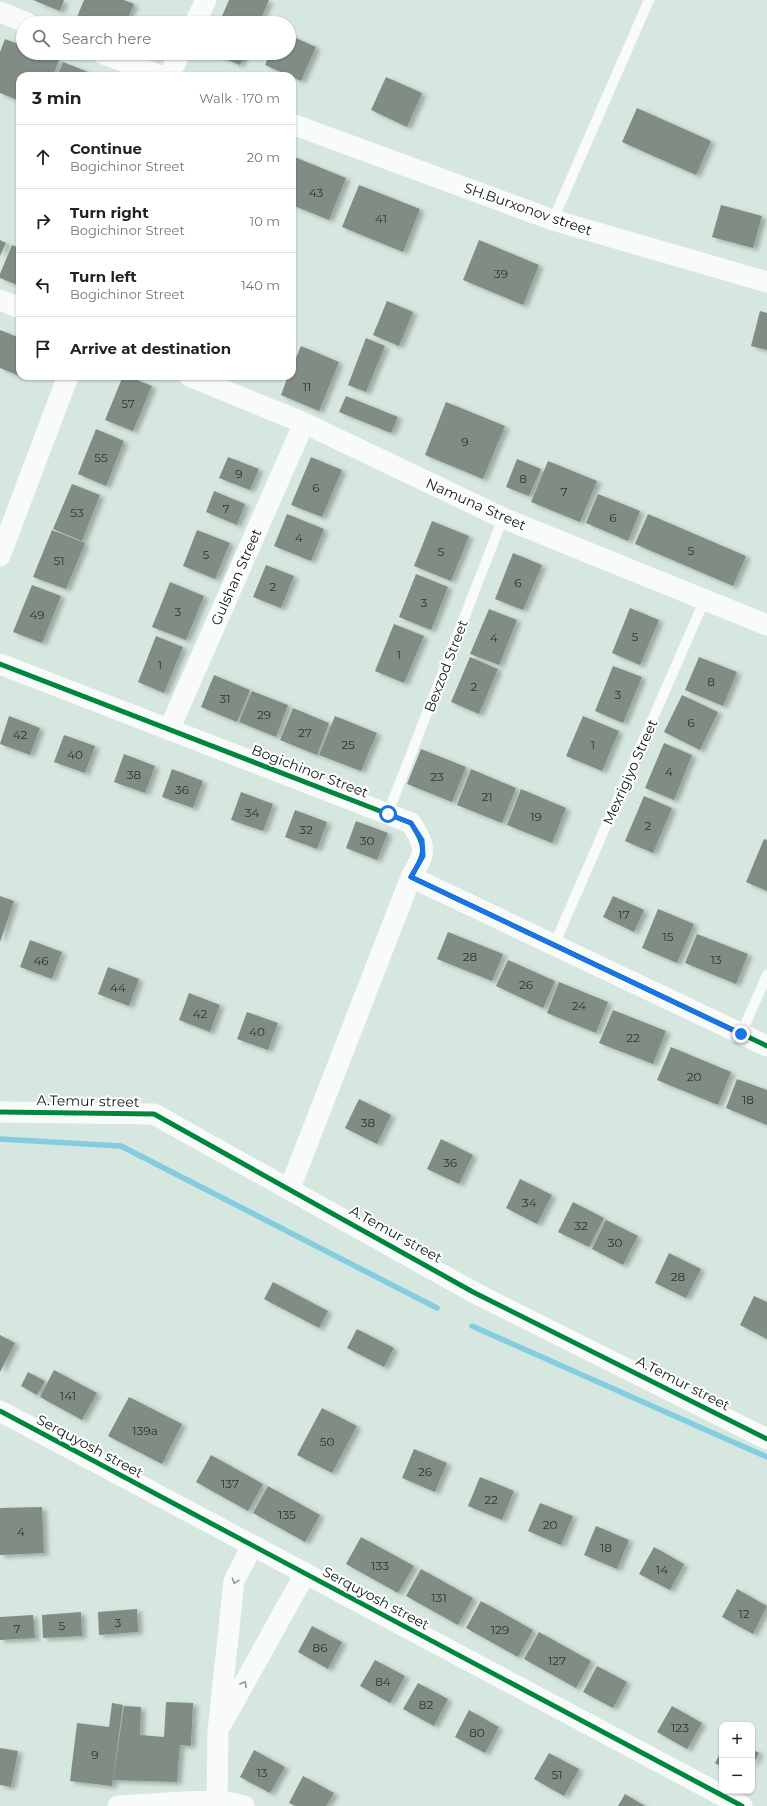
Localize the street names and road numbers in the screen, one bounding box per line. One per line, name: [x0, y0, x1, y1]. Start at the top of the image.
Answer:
street label: SH.Burxonov street: [462, 179, 595, 239]
street label: Namuna Street: [423, 474, 529, 534]
street label: Gulshan Street: [207, 526, 266, 628]
street label: Bexzod Street: [420, 617, 472, 715]
street label: Mexrigiyo Street: [599, 716, 661, 828]
street label: Bogichinor Street: [249, 740, 371, 802]
street label: A.Temur street: [36, 1091, 140, 1111]
street label: A.Temur street: [347, 1201, 446, 1267]
street label: A.Temur street: [633, 1352, 733, 1415]
street label: Serquyosh street: [34, 1410, 147, 1482]
street label: Serquyosh street: [320, 1562, 433, 1634]

